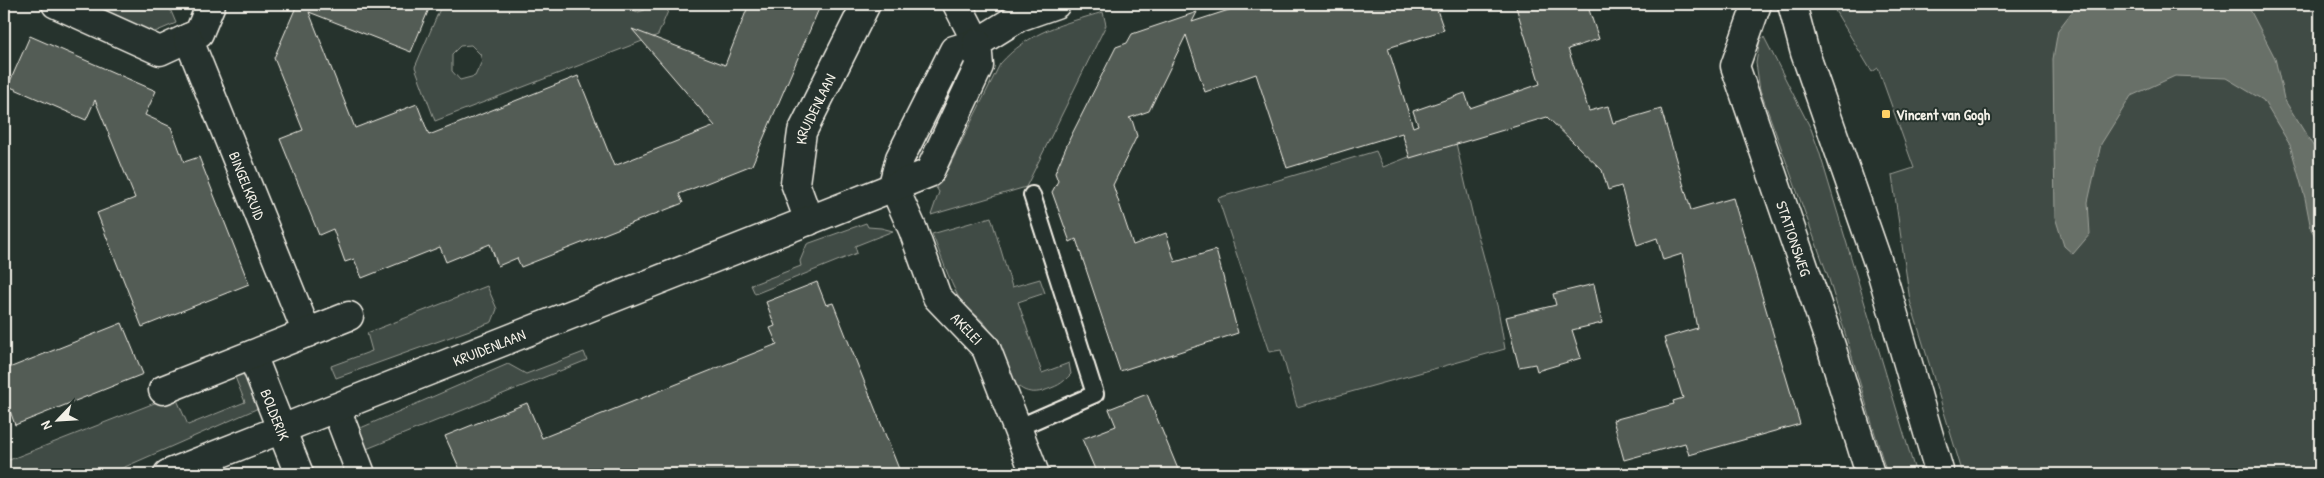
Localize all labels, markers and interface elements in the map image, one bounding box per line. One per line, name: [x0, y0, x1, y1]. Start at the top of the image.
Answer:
street label: KRUIDENLAAN: [790, 70, 840, 146]
place label: Vincent van Gogh: [1896, 104, 1991, 126]
marker: Vincent van Gogh: [1880, 108, 1892, 120]
street label: BINGELKRUID: [224, 148, 271, 224]
street label: STATIONSWEG: [1771, 198, 1817, 279]
street label: AKELEI: [947, 308, 988, 349]
street label: KRUIDENLAAN: [449, 323, 528, 371]
street label: BOLDERIK: [256, 386, 295, 443]
north arrow: [32, 396, 82, 446]
text: N: [35, 418, 56, 433]

